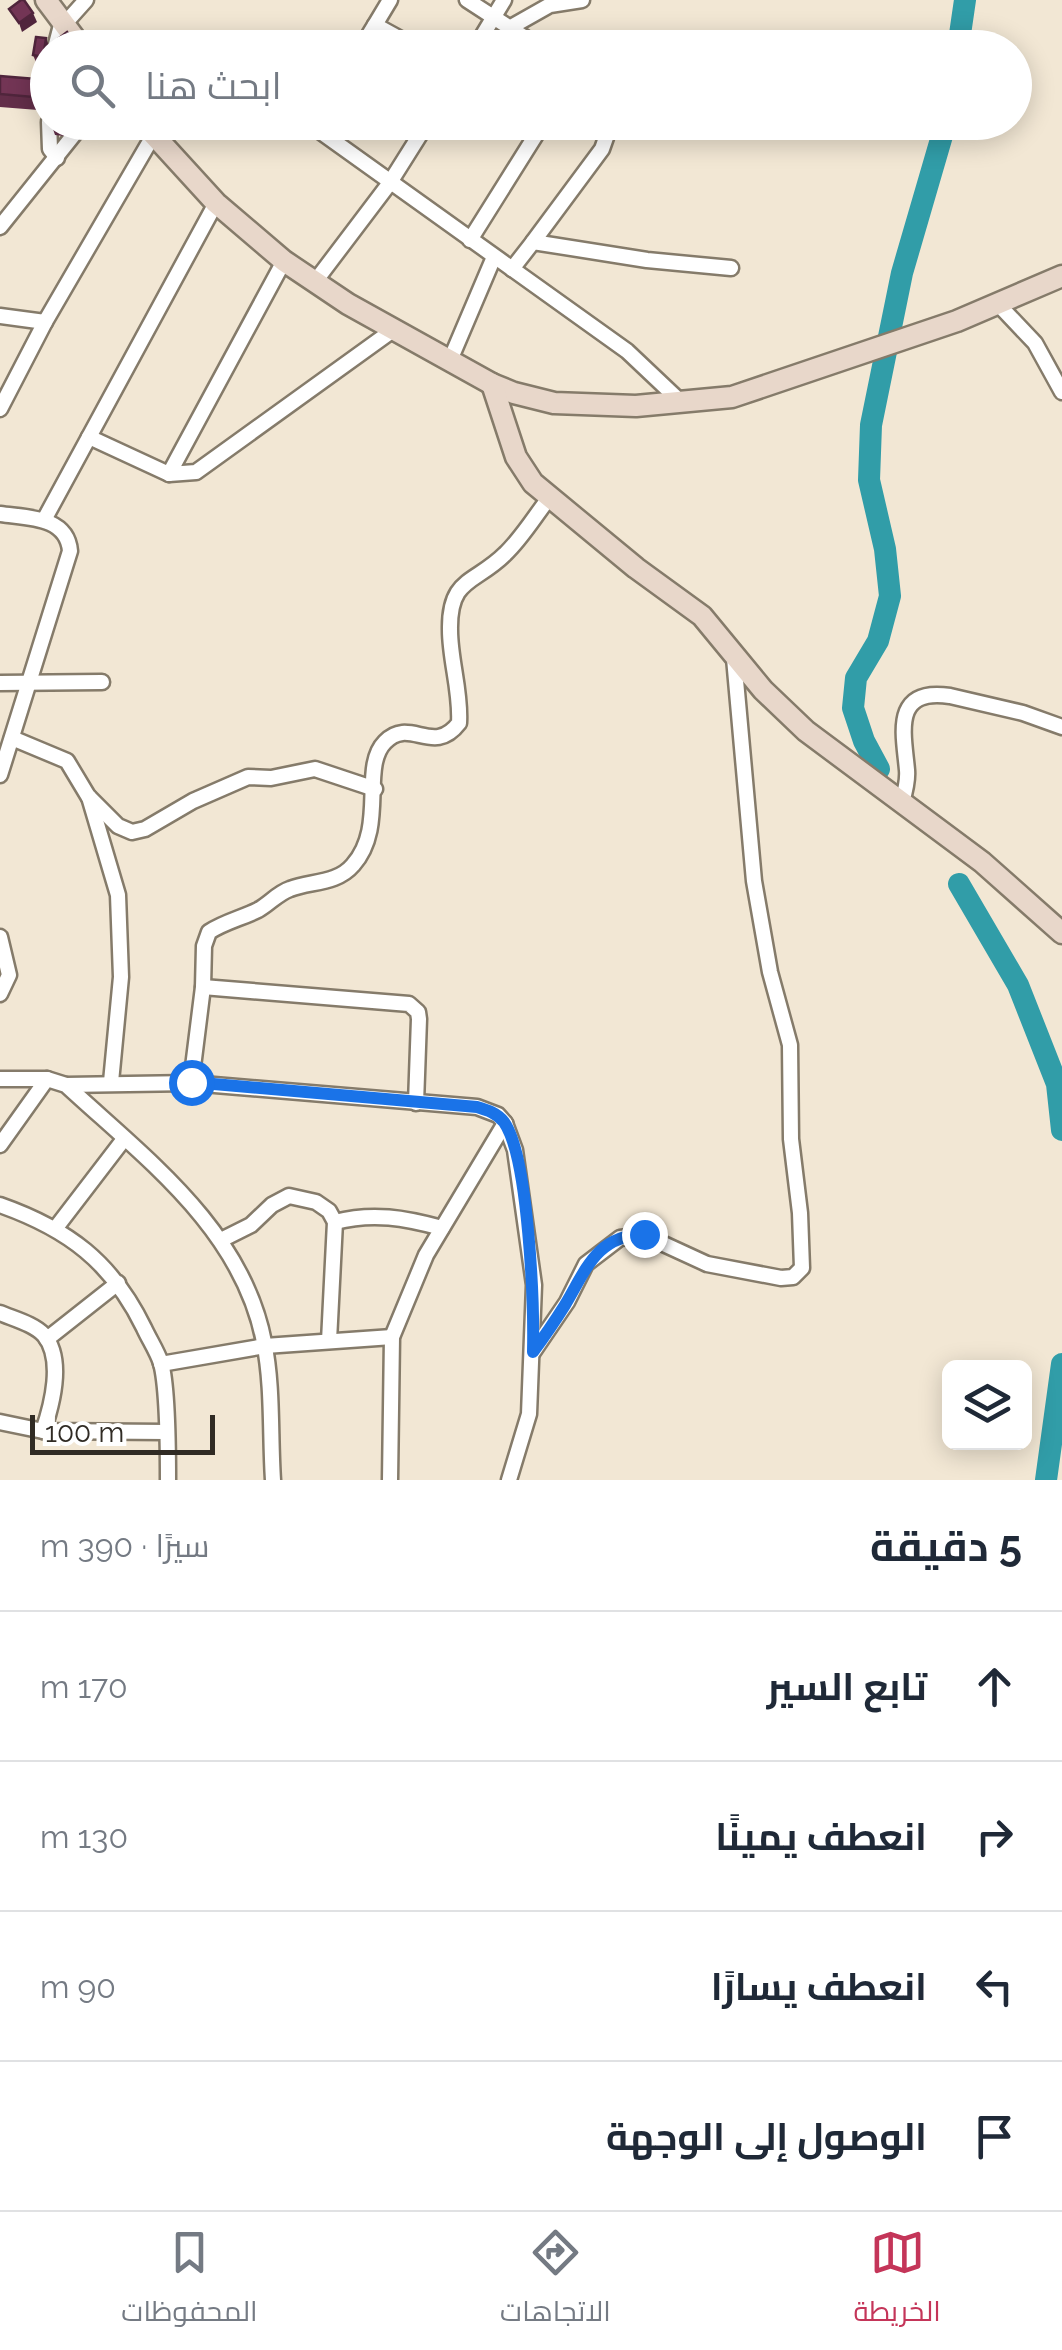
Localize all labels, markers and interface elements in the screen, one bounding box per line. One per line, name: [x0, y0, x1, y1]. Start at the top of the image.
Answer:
search box: [30, 30, 1032, 140]
icon: search: [65, 58, 120, 113]
text: ابحث هنا: [145, 63, 282, 108]
route start: [169, 1060, 215, 1106]
route end: [622, 1212, 668, 1258]
map controls: [942, 1360, 1032, 1450]
button: layers: [942, 1360, 1032, 1450]
scale bar: [30, 1410, 215, 1454]
text: 100 m: [45, 1416, 124, 1449]
text: 5 دقيقة: [870, 1522, 1022, 1571]
text: سيرًا · 390 m: [40, 1527, 209, 1564]
icon: ahead: [967, 1659, 1022, 1714]
text: تابع السير: [767, 1664, 927, 1709]
text: 170 m: [40, 1668, 128, 1705]
icon: right: [967, 1809, 1022, 1864]
text: انعطف يمينًا: [715, 1814, 927, 1859]
text: 130 m: [40, 1818, 128, 1855]
icon: left: [967, 1959, 1022, 2014]
text: انعطف يسارًا: [711, 1964, 927, 2009]
text: 90 m: [40, 1968, 116, 2005]
icon: arrive: [967, 2109, 1022, 2164]
text: الوصول إلى الوجهة: [606, 2114, 927, 2159]
tab: المحفوظات: [121, 2225, 258, 2337]
tab: الاتجاهات: [500, 2225, 611, 2337]
tab: الخريطة: [853, 2225, 941, 2337]

